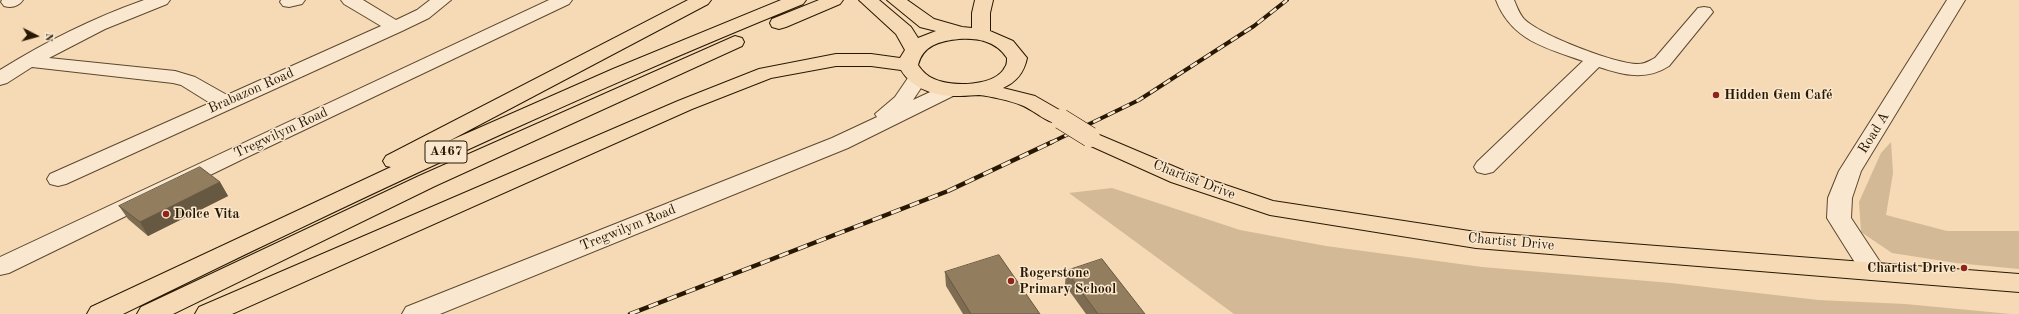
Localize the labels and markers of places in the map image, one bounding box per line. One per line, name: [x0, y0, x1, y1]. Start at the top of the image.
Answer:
place label: Hidden Gem Café: [1724, 87, 1833, 103]
marker: Hidden Gem Café: [1711, 90, 1721, 100]
place label: Dolce Vita: [174, 206, 240, 222]
marker: Dolce Vita: [161, 209, 171, 219]
place label: Chartist Drive: [1867, 260, 1956, 276]
marker: Chartist Drive: [1959, 263, 1969, 273]
place label: Rogerstone Primary School: [1019, 265, 1116, 298]
marker: Rogerstone Primary School: [1006, 276, 1016, 286]

